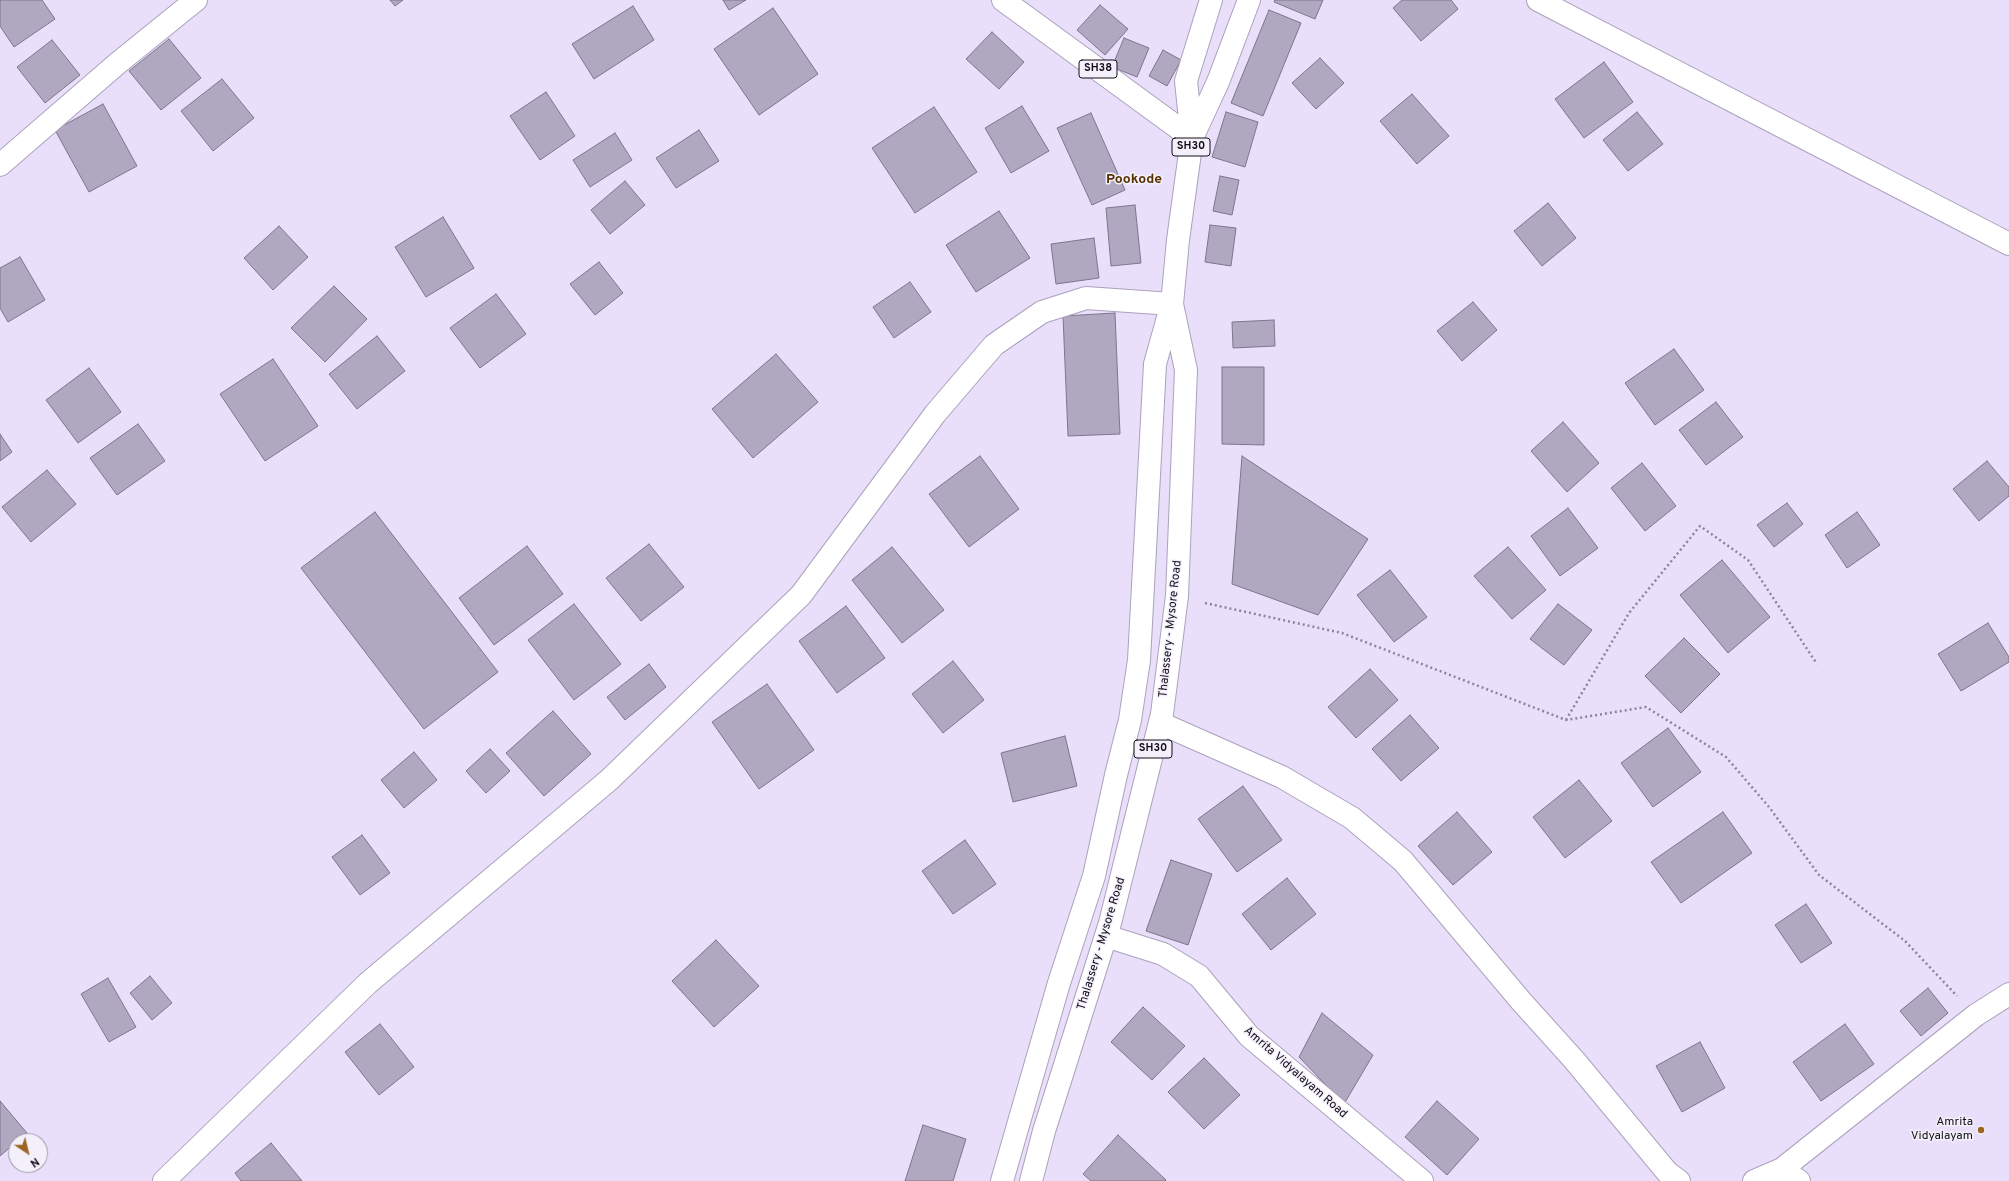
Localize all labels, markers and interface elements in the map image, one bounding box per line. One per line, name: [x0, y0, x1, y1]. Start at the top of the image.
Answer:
road number: SH38: [1079, 60, 1117, 78]
road number: SH30: [1172, 138, 1210, 156]
district label: Pookode: [1106, 172, 1162, 188]
street label: Thalassery - Mysore Road: [1157, 560, 1185, 698]
road number: SH30: [1134, 740, 1172, 758]
street label: Thalassery - Mysore Road: [1075, 876, 1129, 1012]
street label: Amrita Vidyalayam Road: [1240, 1024, 1350, 1122]
place label: Amrita Vidyalayam: [1911, 1116, 1973, 1144]
marker: Amrita Vidyalayam: [1976, 1125, 1986, 1135]
north arrow: [8, 1133, 48, 1173]
text: N: [27, 1154, 42, 1170]

